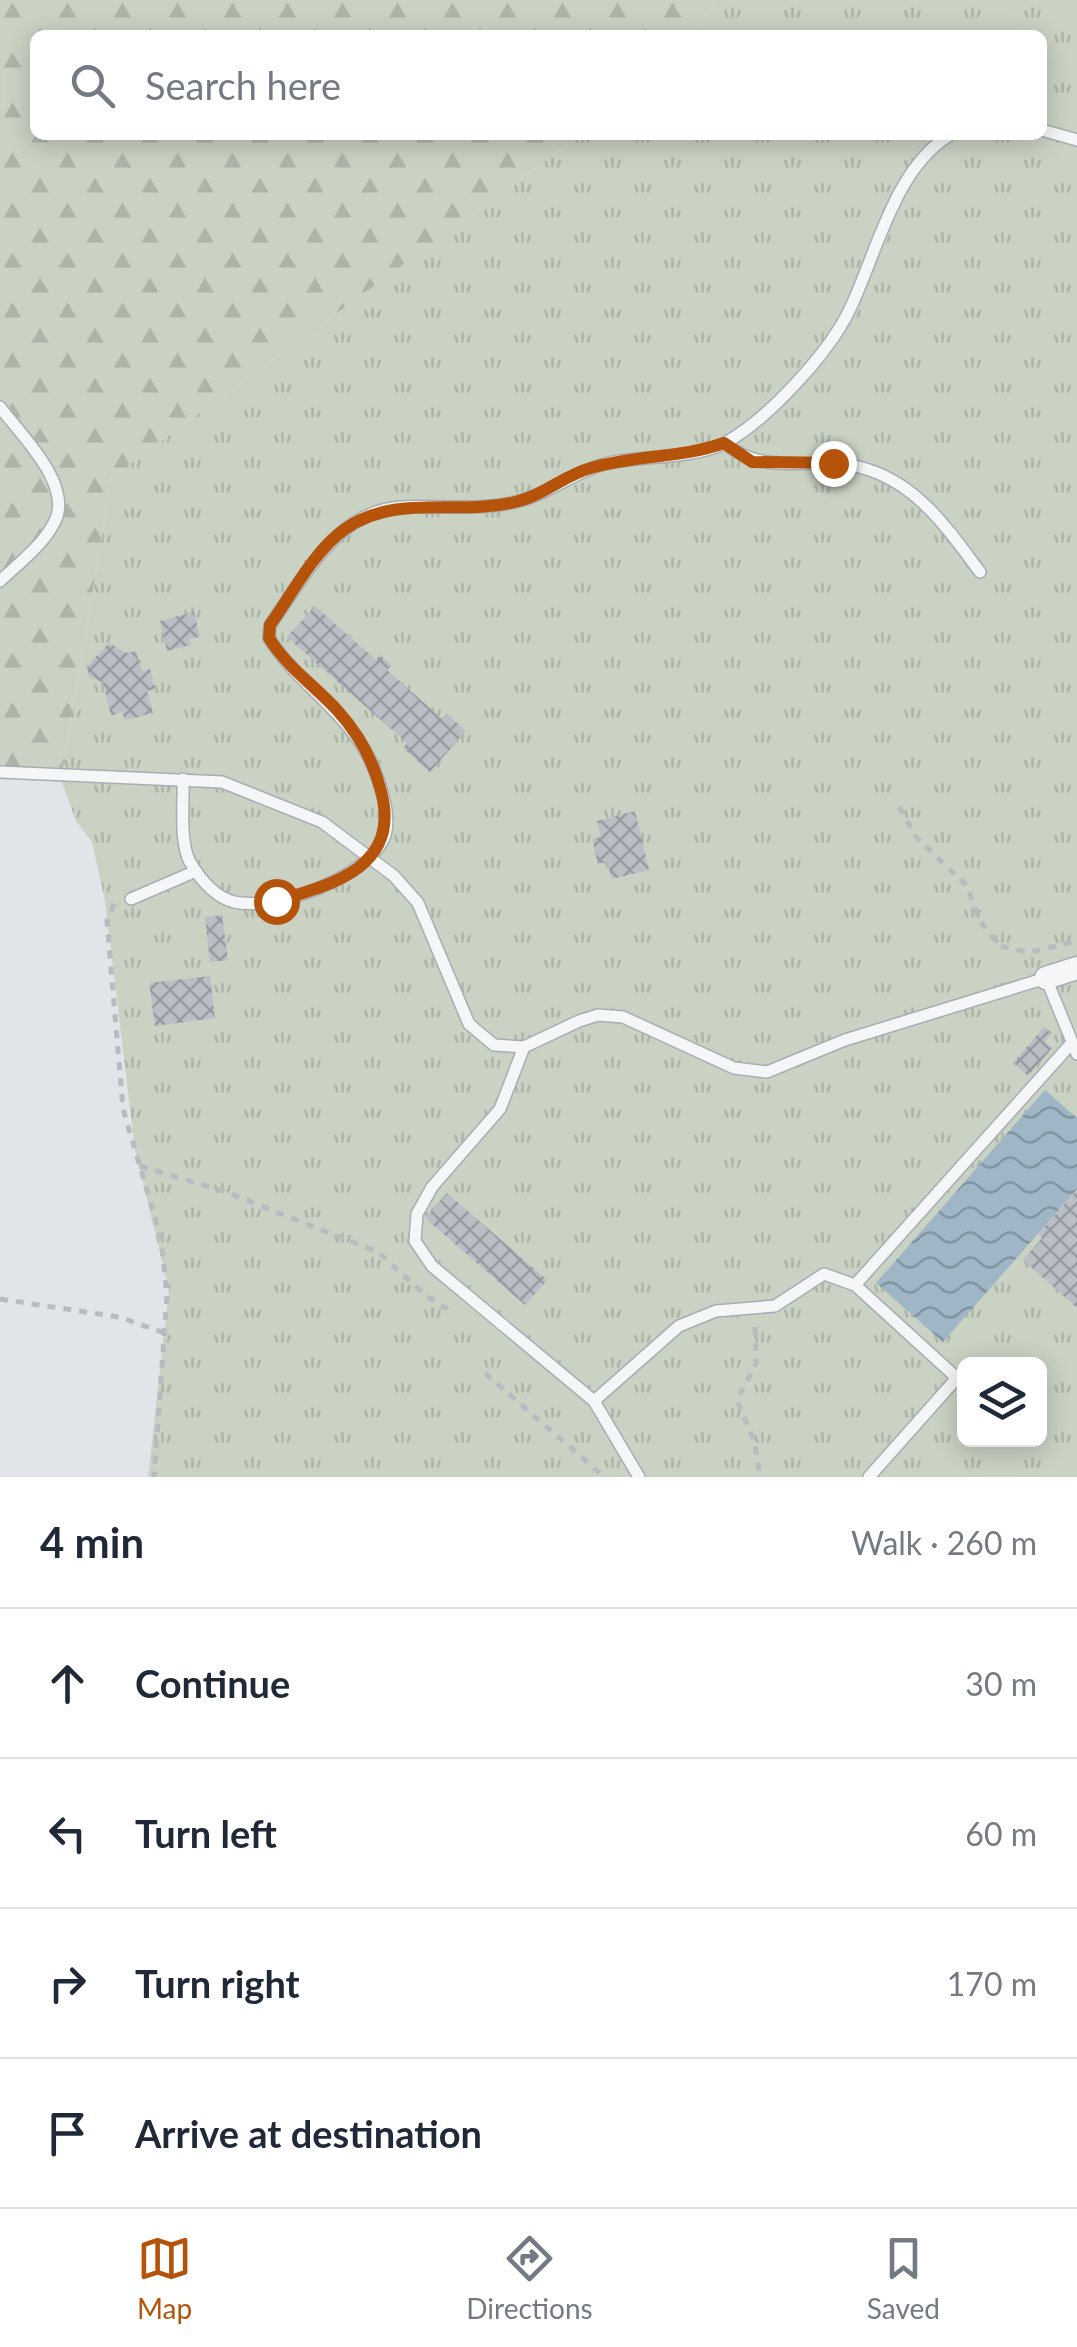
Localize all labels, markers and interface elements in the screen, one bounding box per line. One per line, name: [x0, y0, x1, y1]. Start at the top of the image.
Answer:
search box: [30, 30, 1047, 140]
icon: search: [65, 58, 120, 113]
text: Search here: [145, 62, 341, 108]
route end: [811, 441, 857, 487]
route start: [254, 879, 300, 925]
map controls: [957, 1357, 1047, 1447]
button: layers: [957, 1357, 1047, 1447]
text: 4 min: [40, 1517, 144, 1567]
text: Walk · 260 m: [851, 1523, 1037, 1562]
icon: ahead: [40, 1656, 95, 1711]
text: Continue: [135, 1660, 290, 1706]
text: 30 m: [965, 1664, 1037, 1703]
icon: left: [40, 1806, 95, 1861]
text: Turn left: [135, 1810, 277, 1856]
text: 60 m: [965, 1814, 1037, 1853]
icon: right: [40, 1956, 95, 2011]
text: Turn right: [135, 1960, 300, 2006]
text: 170 m: [947, 1964, 1037, 2003]
icon: arrive: [40, 2106, 95, 2161]
text: Arrive at destination: [135, 2110, 482, 2156]
tab: Map: [137, 2231, 192, 2325]
tab: Directions: [466, 2231, 593, 2325]
tab: Saved: [867, 2231, 940, 2325]

